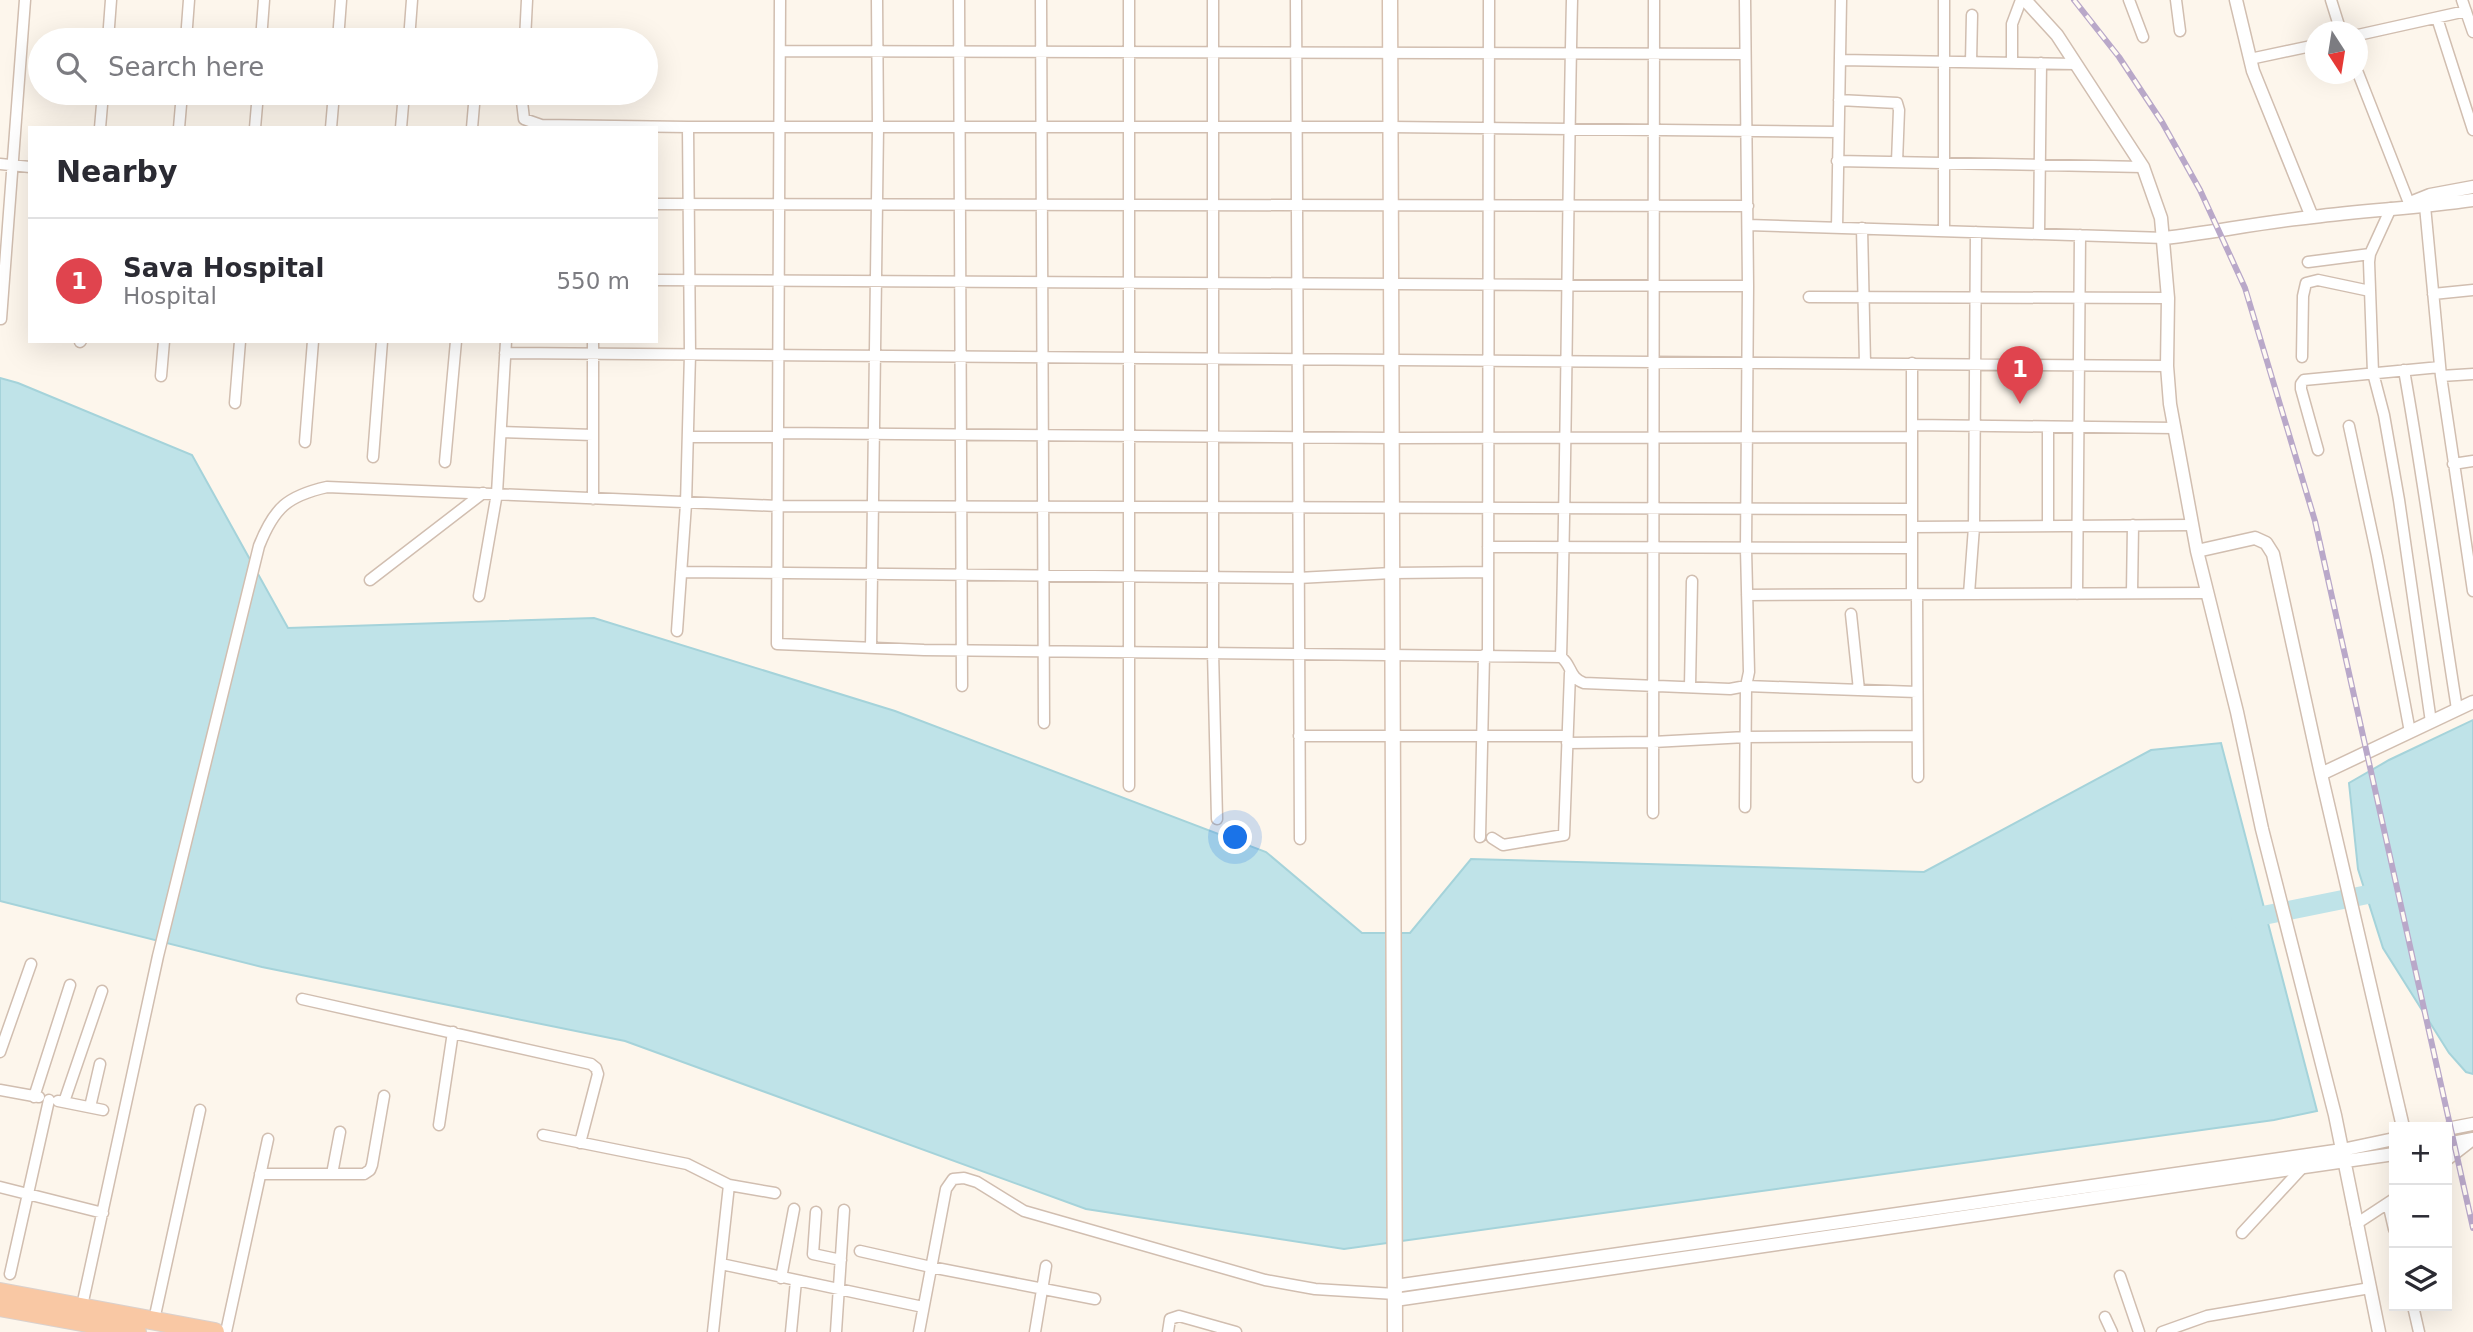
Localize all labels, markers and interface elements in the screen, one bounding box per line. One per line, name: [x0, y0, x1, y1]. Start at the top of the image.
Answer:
north arrow: [2305, 21, 2368, 84]
search box: [28, 28, 658, 105]
icon: search: [52, 48, 90, 86]
text: Search here: [108, 52, 264, 82]
text: Nearby: [56, 154, 178, 189]
text: Sava Hospital: [123, 253, 324, 283]
text: 1: [71, 268, 87, 294]
text: 550 m: [556, 268, 630, 294]
text: Hospital: [123, 283, 217, 309]
pin: 1: [1997, 346, 2043, 404]
your location: [1218, 820, 1252, 854]
map controls: [2389, 1122, 2452, 1311]
button: +: [2389, 1122, 2452, 1185]
button: −: [2389, 1185, 2452, 1248]
button: layers: [2389, 1248, 2452, 1311]

